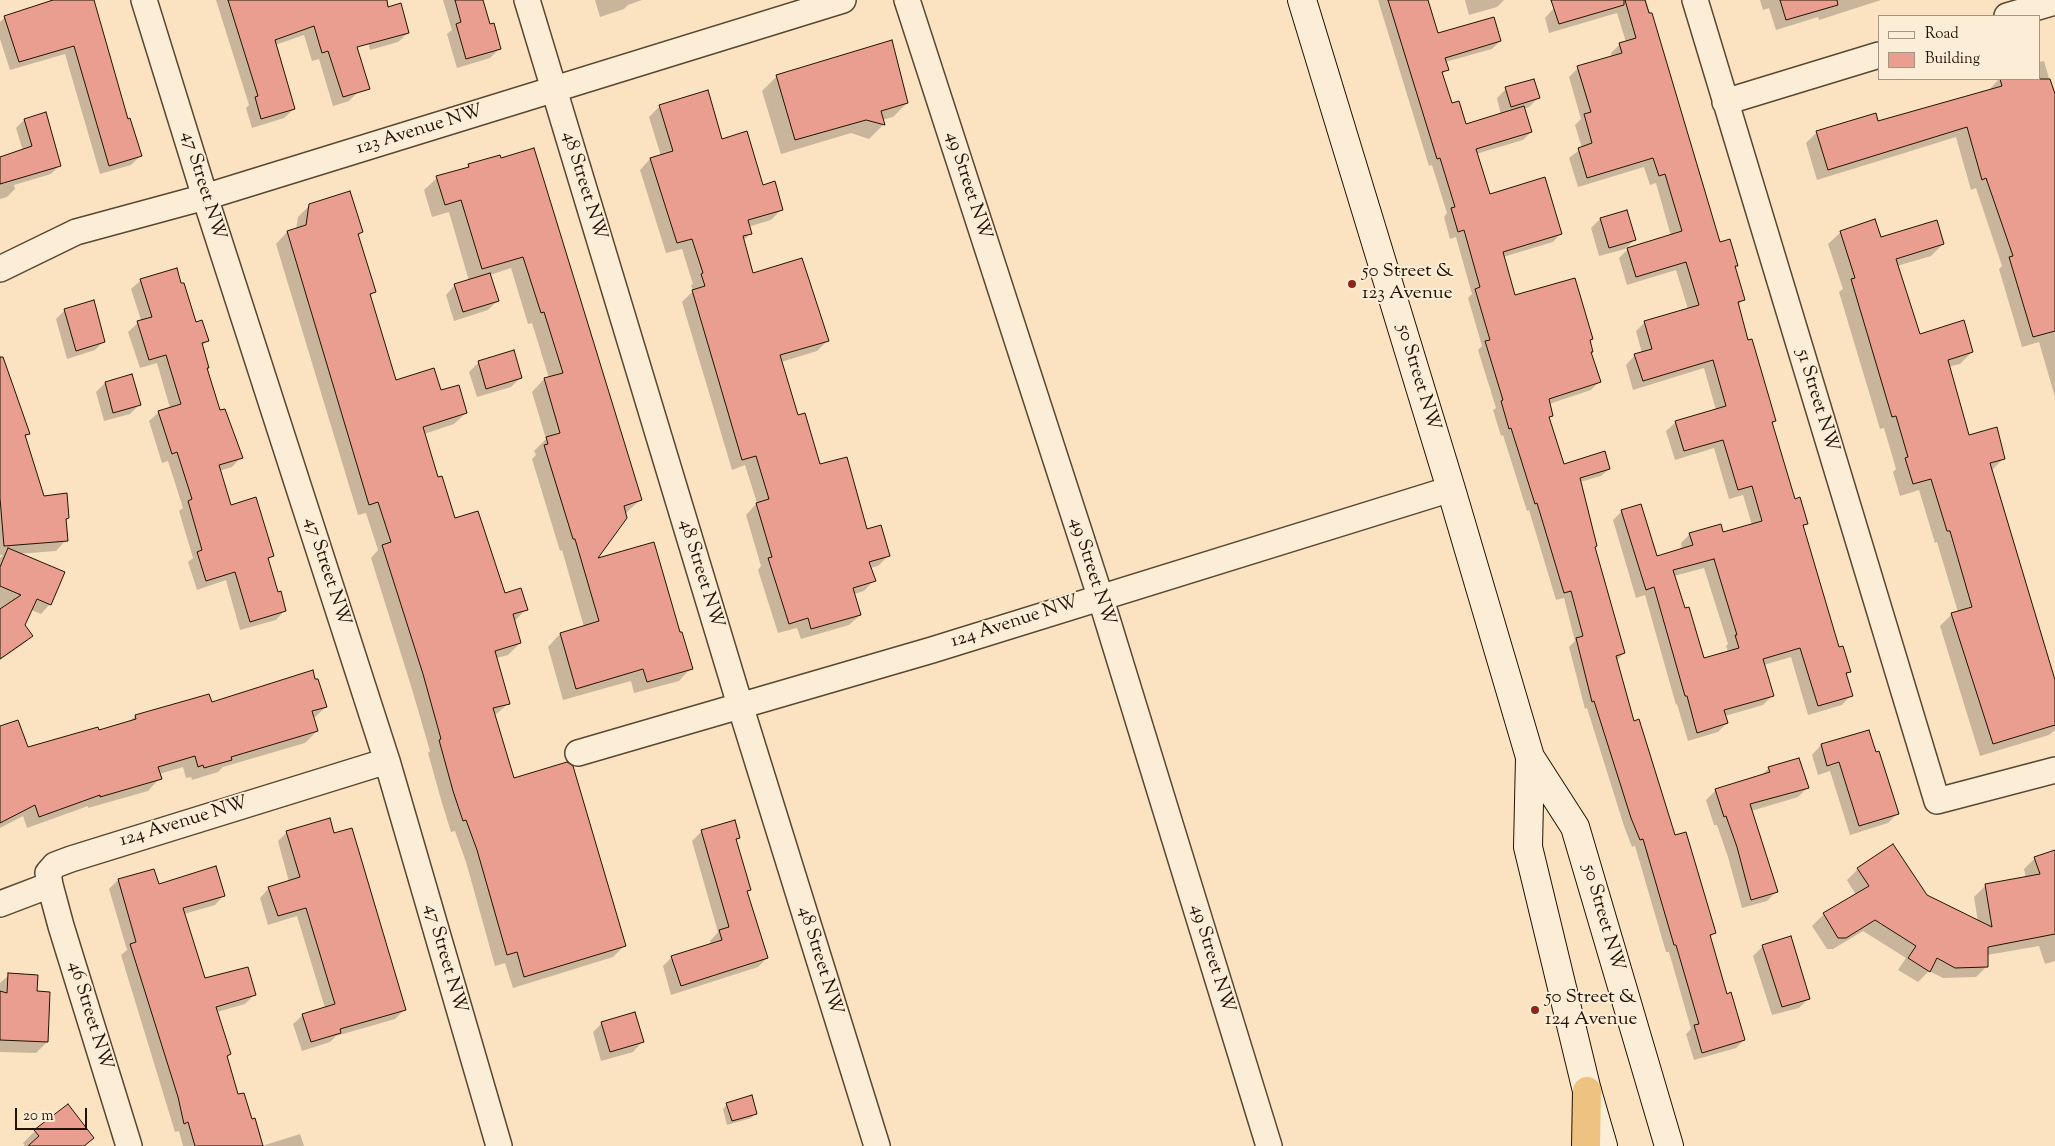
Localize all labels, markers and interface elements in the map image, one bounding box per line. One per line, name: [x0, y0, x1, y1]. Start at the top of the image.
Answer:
legend: [1878, 15, 2040, 80]
text: Road: [1925, 24, 1959, 45]
text: Building: [1925, 49, 1980, 70]
street label: 123 Avenue NW: [354, 101, 486, 161]
street label: 47 Street NW: [175, 129, 229, 243]
street label: 48 Street NW: [556, 129, 610, 243]
street label: 49 Street NW: [939, 129, 995, 243]
place label: 50 Street & 123 Avenue: [1362, 262, 1454, 306]
marker: 50 Street & 123 Avenue: [1346, 278, 1358, 290]
street label: 50 Street NW: [1390, 322, 1444, 434]
street label: 51 Street NW: [1790, 347, 1842, 455]
street label: 47 Street NW: [298, 515, 354, 629]
street label: 49 Street NW: [1063, 515, 1119, 629]
street label: 48 Street NW: [673, 517, 727, 631]
street label: 124 Avenue NW: [948, 592, 1082, 654]
street label: 124 Avenue NW: [117, 793, 251, 853]
street label: 50 Street NW: [1576, 862, 1628, 974]
street label: 47 Street NW: [418, 902, 470, 1016]
street label: 49 Street NW: [1184, 902, 1238, 1016]
street label: 48 Street NW: [792, 904, 846, 1018]
street label: 46 Street NW: [62, 959, 116, 1073]
place label: 50 Street & 124 Avenue: [1545, 988, 1637, 1032]
marker: 50 Street & 124 Avenue: [1529, 1004, 1541, 1016]
scale bar: [18, 1098, 90, 1130]
text: 20 m: [23, 1106, 54, 1127]

